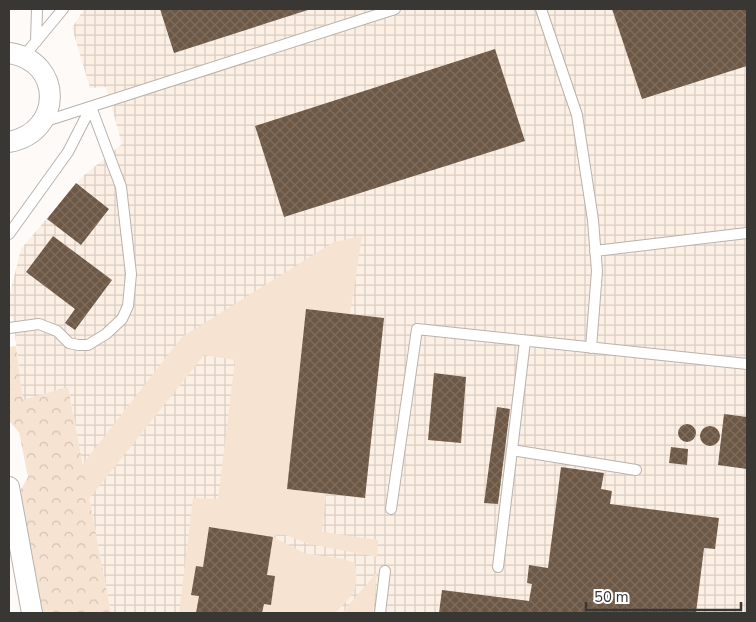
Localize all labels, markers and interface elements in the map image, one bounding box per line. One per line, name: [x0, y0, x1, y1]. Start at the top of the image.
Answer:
scale bar: [586, 580, 741, 612]
text: 50 m: [594, 587, 629, 607]

